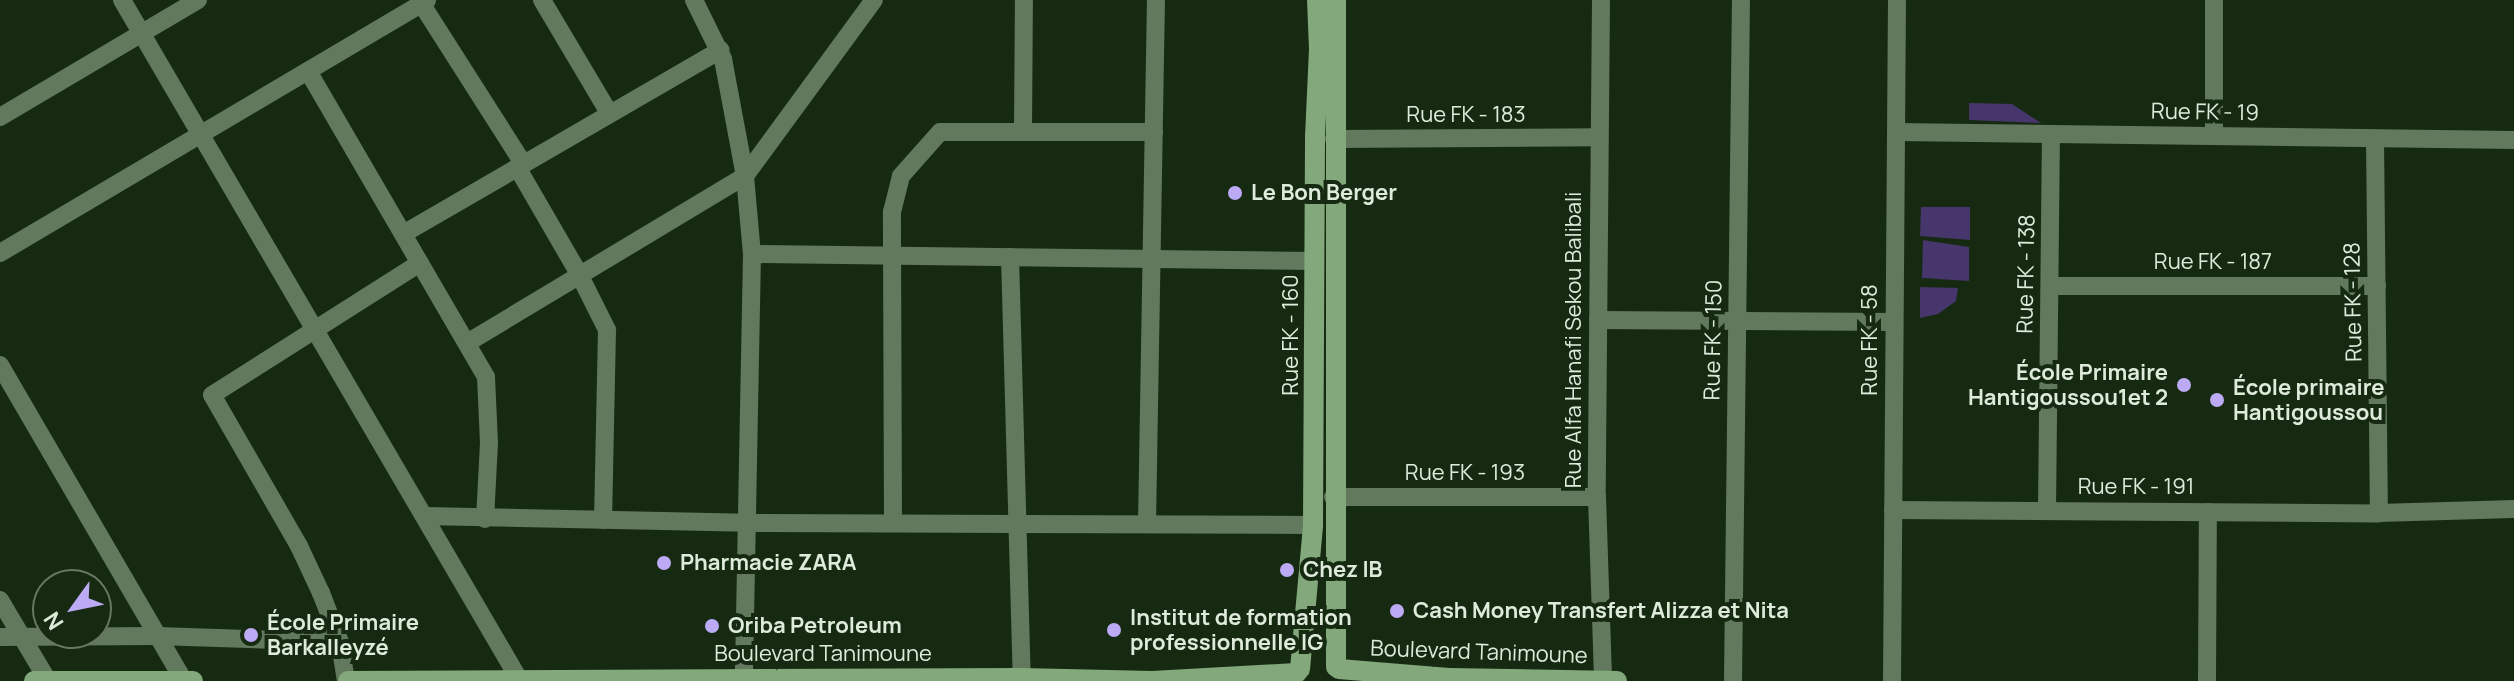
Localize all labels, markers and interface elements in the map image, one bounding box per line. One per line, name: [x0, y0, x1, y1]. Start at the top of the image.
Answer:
street label: Rue FK - 19: [2150, 98, 2260, 126]
street label: Rue FK - 183: [1406, 102, 1526, 128]
place label: Le Bon Berger: [1251, 180, 1397, 206]
marker: Le Bon Berger: [1226, 184, 1244, 202]
street label: Rue Alfa Hanafi Sekou Balibali: [1561, 192, 1587, 488]
street label: Rue FK - 138: [2012, 214, 2040, 334]
street label: Rue FK - 128: [2339, 242, 2367, 362]
street label: Rue FK - 187: [2154, 249, 2272, 275]
street label: Rue FK - 160: [1278, 274, 1304, 396]
street label: Rue FK - 150: [1699, 279, 1727, 401]
street label: Rue FK - 58: [1857, 284, 1883, 396]
place label: École Primaire Hantigoussou1et 2: [1968, 359, 2168, 410]
place label: École primaire Hantigoussou: [2233, 374, 2385, 426]
marker: École Primaire Hantigoussou1et 2: [2175, 376, 2193, 394]
marker: École primaire Hantigoussou: [2208, 391, 2226, 409]
street label: Rue FK - 193: [1405, 460, 1525, 486]
street label: Rue FK - 191: [2077, 474, 2195, 500]
place label: Pharmacie ZARA: [680, 550, 856, 576]
marker: Pharmacie ZARA: [655, 554, 673, 572]
place label: Chez IB: [1303, 557, 1382, 583]
marker: Chez IB: [1278, 561, 1296, 579]
north arrow: [32, 569, 112, 649]
place label: Cash Money Transfert Alizza et Nita: [1413, 598, 1789, 624]
marker: Cash Money Transfert Alizza et Nita: [1388, 602, 1406, 620]
place label: Institut de formation professionnelle IG: [1130, 604, 1352, 656]
text: N: [37, 606, 70, 636]
place label: École Primaire Barkalleyzé: [267, 609, 419, 660]
place label: Oriba Petroleum: [728, 613, 902, 639]
marker: Oriba Petroleum: [703, 617, 721, 635]
marker: Institut de formation professionnelle IG: [1105, 621, 1123, 639]
marker: École Primaire Barkalleyzé: [242, 626, 260, 644]
street label: Boulevard Tanimoune: [1370, 635, 1588, 669]
street label: Boulevard Tanimoune: [714, 641, 932, 667]

